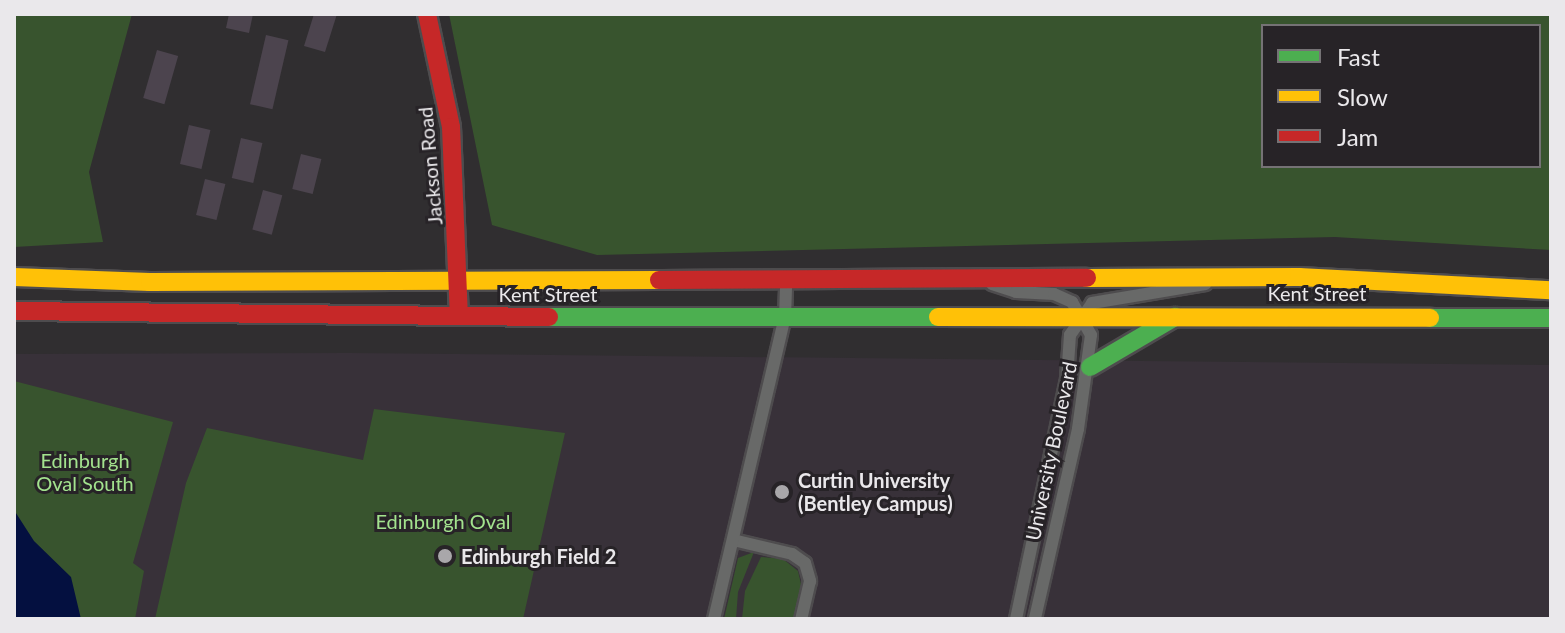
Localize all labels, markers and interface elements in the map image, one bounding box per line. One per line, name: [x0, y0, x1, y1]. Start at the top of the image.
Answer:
legend: [1261, 24, 1541, 168]
text: Fast: [1337, 42, 1380, 71]
text: Slow: [1337, 82, 1388, 111]
street label: Jackson Road: [413, 106, 447, 226]
text: Jam: [1337, 122, 1378, 151]
street label: Kent Street: [1267, 281, 1367, 305]
street label: Kent Street: [498, 282, 598, 306]
street label: University Boulevard: [1020, 359, 1082, 543]
park label: Edinburgh Oval South: [36, 449, 134, 496]
place label: Curtin University (Bentley Campus): [798, 468, 953, 515]
marker: Curtin University (Bentley Campus): [773, 483, 791, 501]
park label: Edinburgh Oval: [375, 509, 511, 533]
place label: Edinburgh Field 2: [461, 544, 616, 568]
marker: Edinburgh Field 2: [436, 547, 454, 565]

